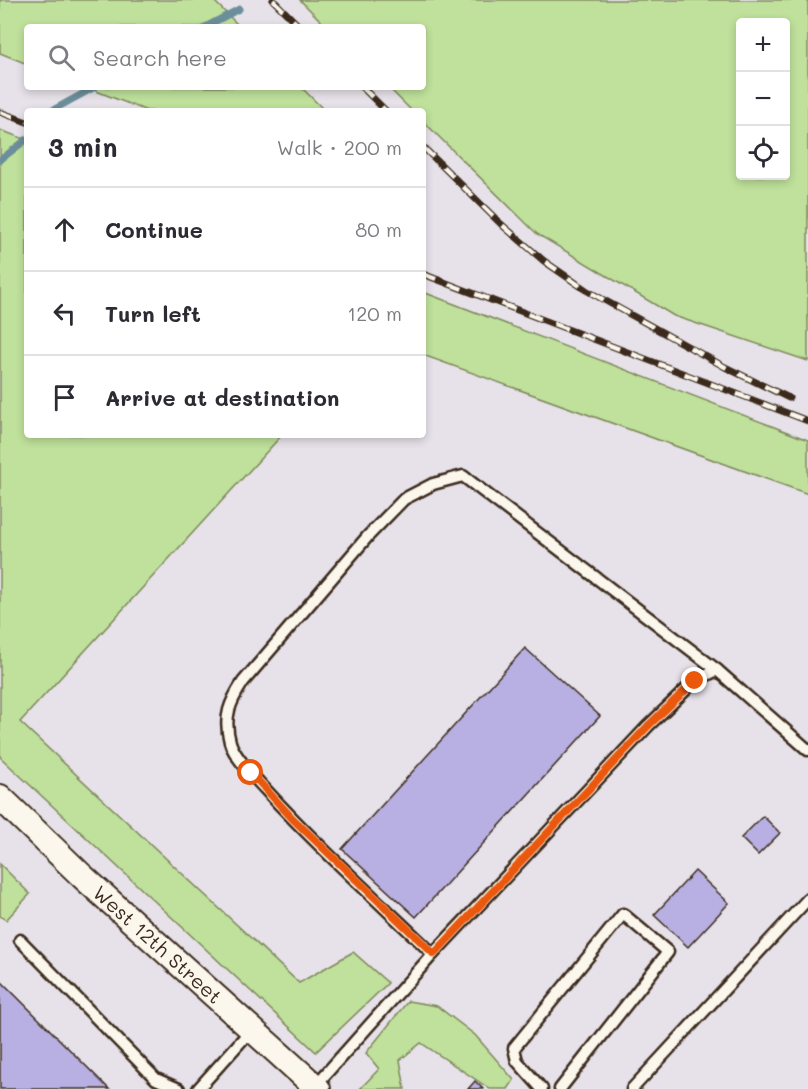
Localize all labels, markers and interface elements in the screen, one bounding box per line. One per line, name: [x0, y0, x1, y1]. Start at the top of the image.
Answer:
map controls: [736, 18, 790, 180]
button: +: [736, 18, 790, 72]
search box: [24, 24, 426, 90]
icon: search: [45, 41, 78, 74]
text: Search here: [93, 43, 227, 72]
button: −: [736, 72, 790, 126]
button: locate: [736, 126, 790, 180]
text: 3 min: [48, 130, 117, 164]
text: Walk · 200 m: [277, 134, 402, 160]
icon: ahead: [48, 213, 81, 246]
text: Continue: [105, 215, 203, 244]
text: 80 m: [355, 216, 402, 242]
icon: left: [48, 297, 81, 330]
text: Turn left: [105, 299, 201, 328]
text: 120 m: [347, 300, 402, 326]
icon: arrive: [48, 381, 81, 414]
text: Arrive at destination: [105, 383, 340, 412]
route end: [681, 667, 707, 693]
route start: [237, 759, 263, 785]
street label: West 12th Street: [88, 879, 228, 1009]

